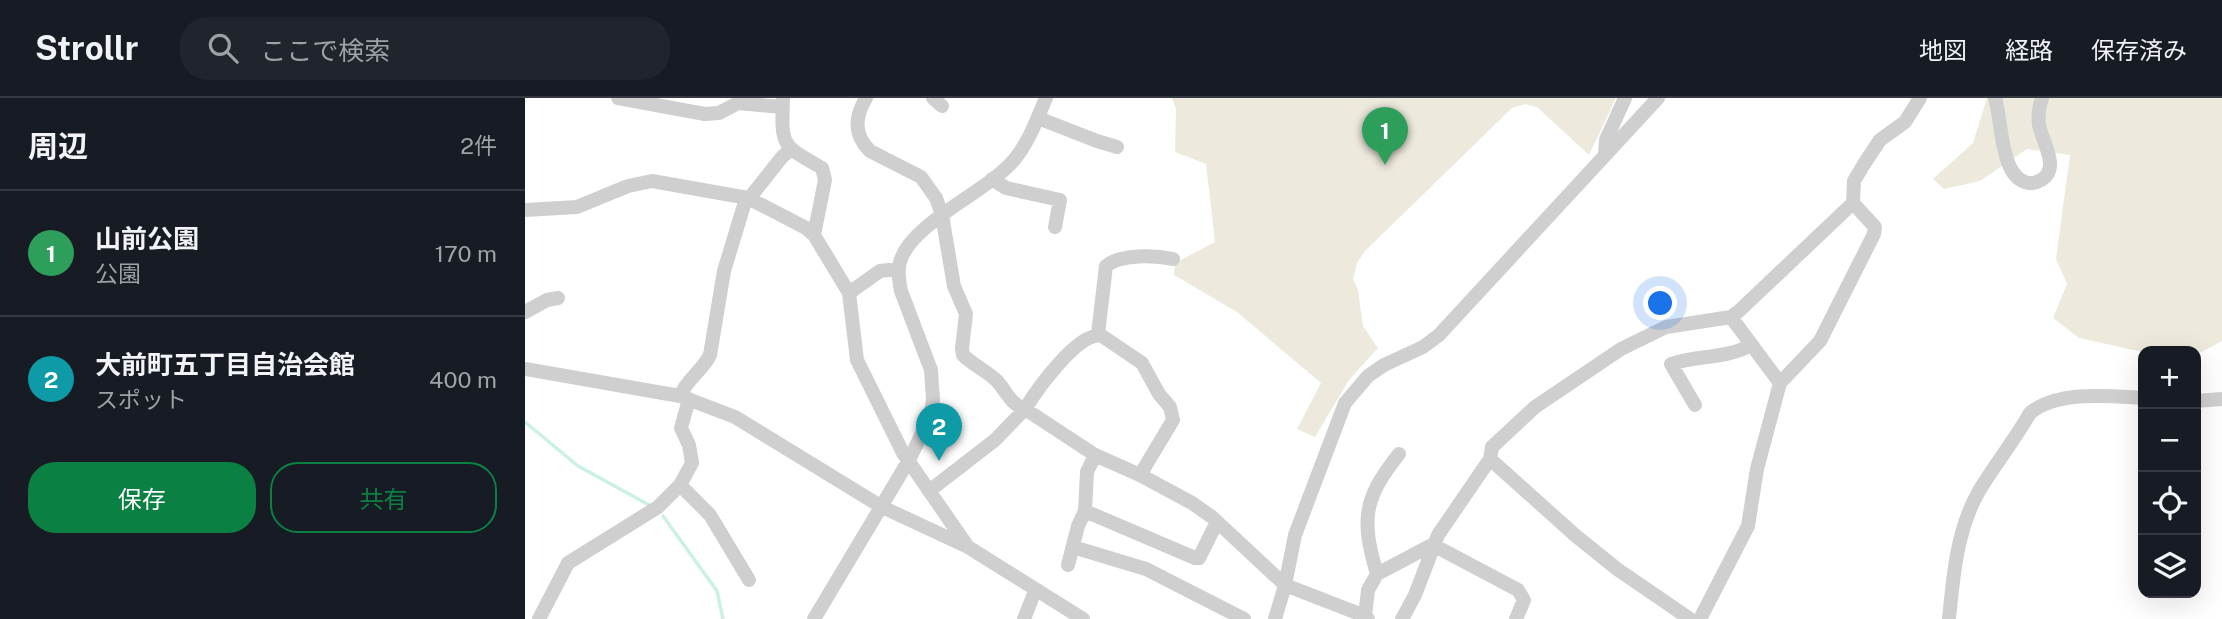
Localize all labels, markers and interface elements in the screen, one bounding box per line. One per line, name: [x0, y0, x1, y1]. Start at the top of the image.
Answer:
search box: [180, 17, 670, 80]
text: Strollr: [35, 29, 138, 67]
icon: search: [204, 29, 242, 67]
text: ここで検索: [260, 35, 390, 66]
text: 地図: [1919, 36, 1967, 64]
text: 経路: [2005, 36, 2053, 64]
text: 保存済み: [2091, 36, 2187, 64]
pin: 1: [1362, 107, 1408, 165]
text: 周辺: [28, 128, 88, 164]
text: 2件: [460, 132, 497, 159]
text: 山前公園: [95, 223, 199, 254]
text: 1: [46, 240, 56, 267]
text: 170 m: [435, 240, 497, 267]
text: 公園: [95, 260, 141, 287]
your location: [1643, 286, 1677, 320]
map controls: [2138, 346, 2201, 598]
button: +: [2138, 346, 2201, 409]
text: 大前町五丁目自治会館: [95, 349, 355, 380]
text: 2: [44, 366, 58, 393]
text: 400 m: [429, 366, 497, 393]
text: スポット: [95, 386, 187, 413]
pin: 2: [916, 403, 962, 461]
button: −: [2138, 409, 2201, 472]
button: 保存: [28, 462, 256, 533]
button: 共有: [270, 462, 497, 533]
button: locate: [2138, 472, 2201, 535]
button: layers: [2138, 535, 2201, 598]

